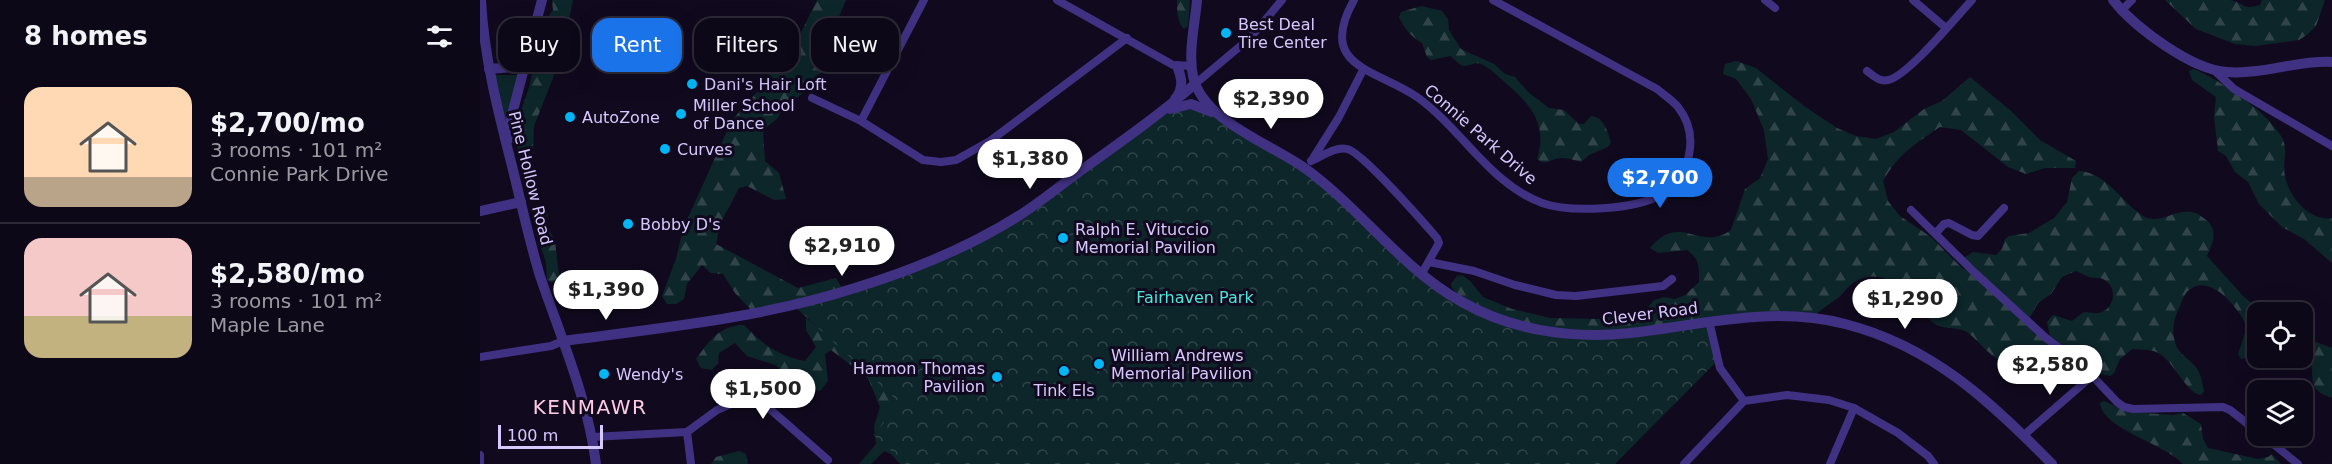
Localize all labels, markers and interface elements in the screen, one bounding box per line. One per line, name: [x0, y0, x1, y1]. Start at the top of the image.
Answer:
place label: Best Deal Tire Center: [1237, 15, 1327, 52]
chip: Buy: [498, 18, 580, 72]
chip: Rent: [592, 18, 682, 72]
chip: Filters: [694, 18, 799, 72]
chip: New: [811, 18, 899, 72]
icon: filters: [423, 20, 456, 53]
text: 8 homes: [24, 21, 148, 51]
marker: Best Deal Tire Center: [1219, 26, 1233, 40]
place label: Dani's Hair Loft: [704, 75, 827, 94]
marker: Dani's Hair Loft: [685, 77, 699, 91]
pin: $2,390: [1222, 79, 1320, 130]
street label: Connie Park Drive: [1421, 80, 1541, 188]
text: $2,390: [1232, 86, 1310, 110]
place label: Miller School of Dance: [693, 96, 795, 133]
marker: Miller School of Dance: [674, 107, 688, 121]
text: $2,700/mo: [210, 108, 365, 138]
place label: AutoZone: [582, 108, 660, 127]
street label: Pine Hollow Road: [505, 109, 556, 247]
marker: AutoZone: [563, 110, 577, 124]
icon: home: [72, 111, 144, 183]
text: 3 rooms · 101 m²: [210, 138, 382, 162]
pin: $1,380: [981, 139, 1079, 190]
place label: Curves: [677, 140, 733, 159]
marker: Curves: [658, 142, 672, 156]
text: $1,380: [991, 146, 1069, 170]
pin: $2,700: [1611, 158, 1709, 209]
text: Connie Park Drive: [210, 162, 389, 186]
text: $2,700: [1621, 165, 1699, 189]
place label: Bobby D's: [640, 215, 721, 234]
marker: Bobby D's: [621, 217, 635, 231]
place label: Ralph E. Vituccio Memorial Pavilion: [1075, 220, 1216, 257]
pin: $2,910: [793, 226, 891, 277]
marker: Ralph E. Vituccio Memorial Pavilion: [1056, 231, 1070, 245]
text: $2,910: [803, 233, 881, 257]
text: $2,580/mo: [210, 259, 365, 289]
icon: home: [72, 262, 144, 334]
pin: $1,390: [557, 270, 655, 321]
text: $1,390: [567, 277, 645, 301]
pin: $1,290: [1856, 279, 1954, 330]
text: $1,290: [1866, 286, 1944, 310]
park label: Fairhaven Park: [1136, 288, 1254, 307]
text: 3 rooms · 101 m²: [210, 289, 382, 313]
street label: Clever Road: [1601, 298, 1699, 329]
map controls: [2247, 302, 2313, 446]
button: locate: [2247, 302, 2313, 368]
text: Maple Lane: [210, 313, 325, 337]
pin: $2,580: [2001, 345, 2099, 396]
place label: William Andrews Memorial Pavilion: [1111, 346, 1252, 383]
text: $2,580: [2011, 352, 2089, 376]
marker: William Andrews Memorial Pavilion: [1092, 357, 1106, 371]
place label: Harmon Thomas Pavilion: [853, 359, 985, 396]
marker: Tink Els: [1057, 364, 1071, 378]
place label: Wendy's: [616, 365, 683, 384]
marker: Wendy's: [597, 367, 611, 381]
pin: $1,500: [714, 369, 812, 420]
marker: Harmon Thomas Pavilion: [990, 370, 1004, 384]
text: $1,500: [724, 376, 802, 400]
button: layers: [2247, 380, 2313, 446]
place label: Tink Els: [1032, 381, 1095, 400]
district label: KENMAWR: [533, 395, 647, 419]
scale bar: [498, 422, 603, 450]
text: 100 m: [507, 426, 558, 445]

